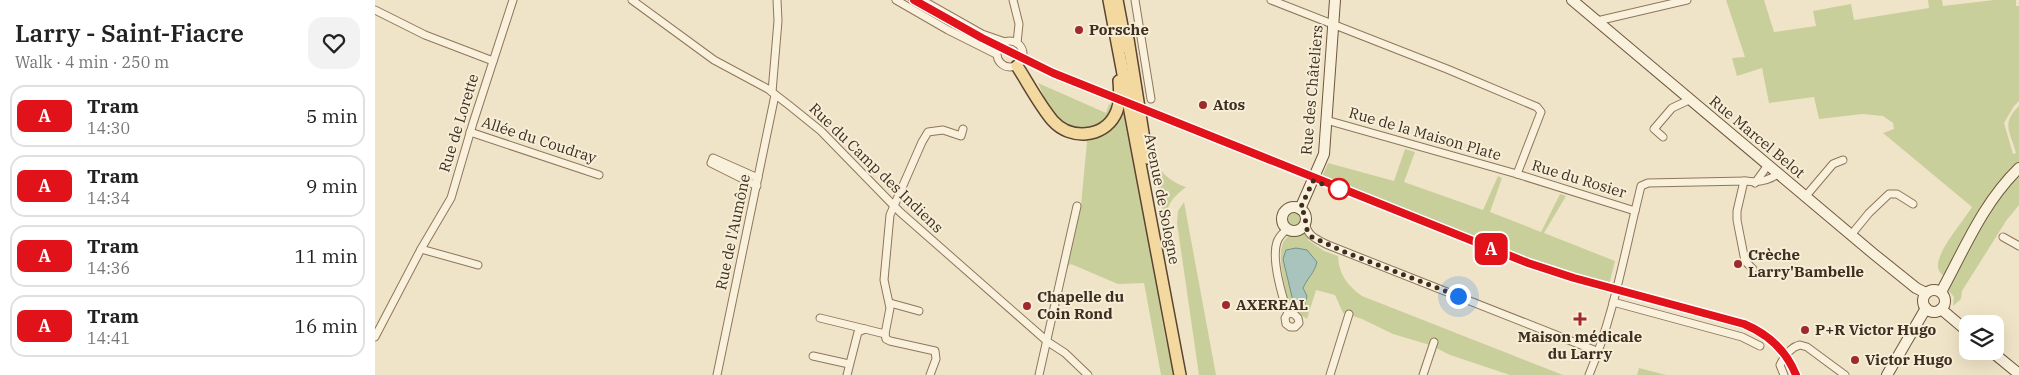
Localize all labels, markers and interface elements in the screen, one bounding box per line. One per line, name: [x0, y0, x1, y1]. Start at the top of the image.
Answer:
text: Larry - Saint-Fiacre: [15, 17, 244, 49]
button: heart: [308, 17, 360, 69]
place label: Porsche: [1089, 20, 1149, 39]
marker: Porsche: [1073, 24, 1085, 36]
street label: Rue des Châteliers: [1296, 24, 1327, 156]
text: Walk · 4 min · 250 m: [15, 52, 169, 72]
street label: Rue de Lorette: [435, 71, 483, 174]
street label: Rue Marcel Belot: [1706, 91, 1809, 182]
text: Tram: [87, 94, 139, 118]
place label: Atos: [1213, 95, 1245, 114]
street label: Rue du Camp des Indiens: [805, 99, 947, 237]
marker: Atos: [1197, 99, 1209, 111]
street label: Rue de la Maison Plate: [1347, 103, 1504, 164]
text: A: [38, 104, 51, 127]
text: 5 min: [306, 104, 358, 128]
street label: Allée du Coudray: [479, 112, 599, 167]
text: 14:30: [87, 118, 130, 138]
street label: Avenue de Sologne: [1140, 132, 1184, 266]
street label: Rue du Rosier: [1530, 155, 1629, 202]
text: Tram: [87, 164, 139, 188]
street label: Rue de l'Aumône: [711, 172, 754, 292]
text: A: [38, 174, 51, 197]
text: 9 min: [306, 174, 358, 198]
unlabelled marker: [1328, 178, 1350, 200]
text: 14:34: [87, 188, 130, 208]
line badge: A: [1475, 233, 1507, 265]
text: Tram: [87, 234, 139, 258]
text: A: [1485, 237, 1497, 260]
text: A: [38, 244, 51, 267]
text: 11 min: [295, 244, 358, 268]
place label: Crèche Larry'Bambelle: [1748, 245, 1864, 281]
text: 14:36: [87, 258, 130, 278]
marker: Crèche Larry'Bambelle: [1732, 258, 1744, 270]
your location: [1446, 284, 1471, 309]
place label: Chapelle du Coin Rond: [1037, 287, 1125, 323]
place label: AXEREAL: [1236, 295, 1308, 314]
marker: AXEREAL: [1220, 299, 1232, 311]
marker: Chapelle du Coin Rond: [1021, 300, 1033, 312]
text: Tram: [87, 304, 139, 328]
marker: Maison médicale du Larry: [1573, 312, 1587, 326]
text: A: [38, 314, 51, 337]
text: 16 min: [295, 314, 358, 338]
map controls: [1959, 315, 2004, 360]
button: layers: [1959, 315, 2004, 360]
place label: P+R Victor Hugo: [1815, 320, 1936, 339]
marker: P+R Victor Hugo: [1799, 324, 1811, 336]
place label: Maison médicale du Larry: [1518, 327, 1642, 363]
text: 14:41: [87, 328, 130, 348]
place label: Victor Hugo: [1865, 350, 1953, 369]
marker: Victor Hugo: [1849, 354, 1861, 366]

